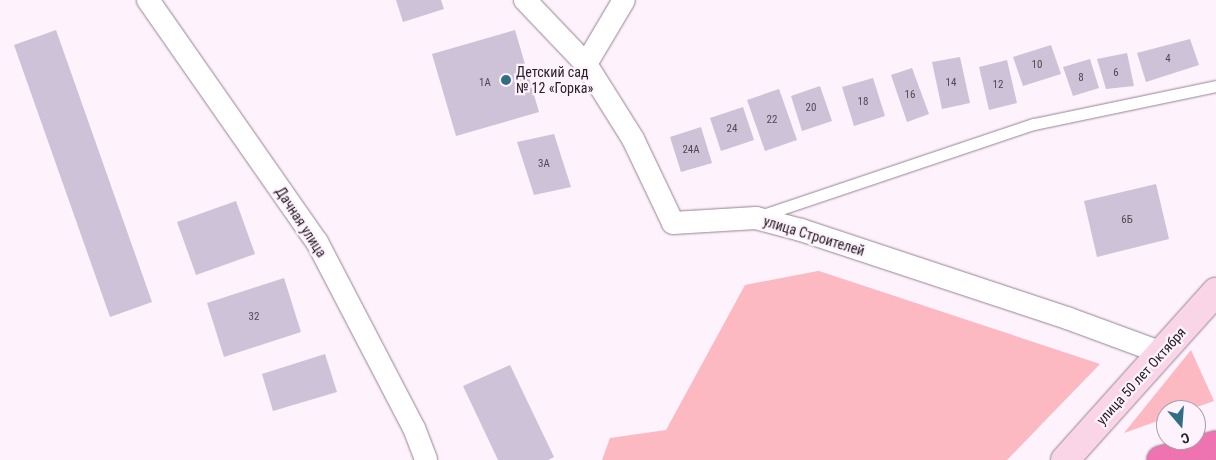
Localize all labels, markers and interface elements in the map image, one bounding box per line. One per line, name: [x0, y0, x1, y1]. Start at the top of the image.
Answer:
house number: 4: [1165, 52, 1171, 66]
house number: 10: [1032, 58, 1042, 72]
place label: Детский сад № 12 «Горка»: [516, 64, 593, 96]
house number: 6: [1113, 66, 1119, 80]
house number: 8: [1078, 71, 1084, 85]
marker: Детский сад № 12 «Горка»: [500, 74, 512, 86]
house number: 1А: [479, 76, 491, 90]
house number: 14: [946, 76, 956, 90]
house number: 12: [993, 78, 1003, 92]
house number: 16: [905, 88, 915, 102]
house number: 18: [858, 95, 868, 109]
house number: 20: [806, 101, 816, 115]
house number: 22: [767, 113, 777, 127]
house number: 24: [727, 122, 737, 136]
house number: 24А: [682, 143, 700, 157]
house number: 3А: [538, 157, 550, 171]
street label: Дачная улица: [272, 184, 330, 260]
street label: улица Строителей: [761, 213, 867, 259]
house number: 6Б: [1121, 213, 1133, 227]
house number: 32: [249, 310, 259, 324]
street label: улица 50 лет Октября: [1093, 324, 1189, 428]
north arrow: [1156, 400, 1206, 450]
text: С: [1179, 429, 1192, 447]

